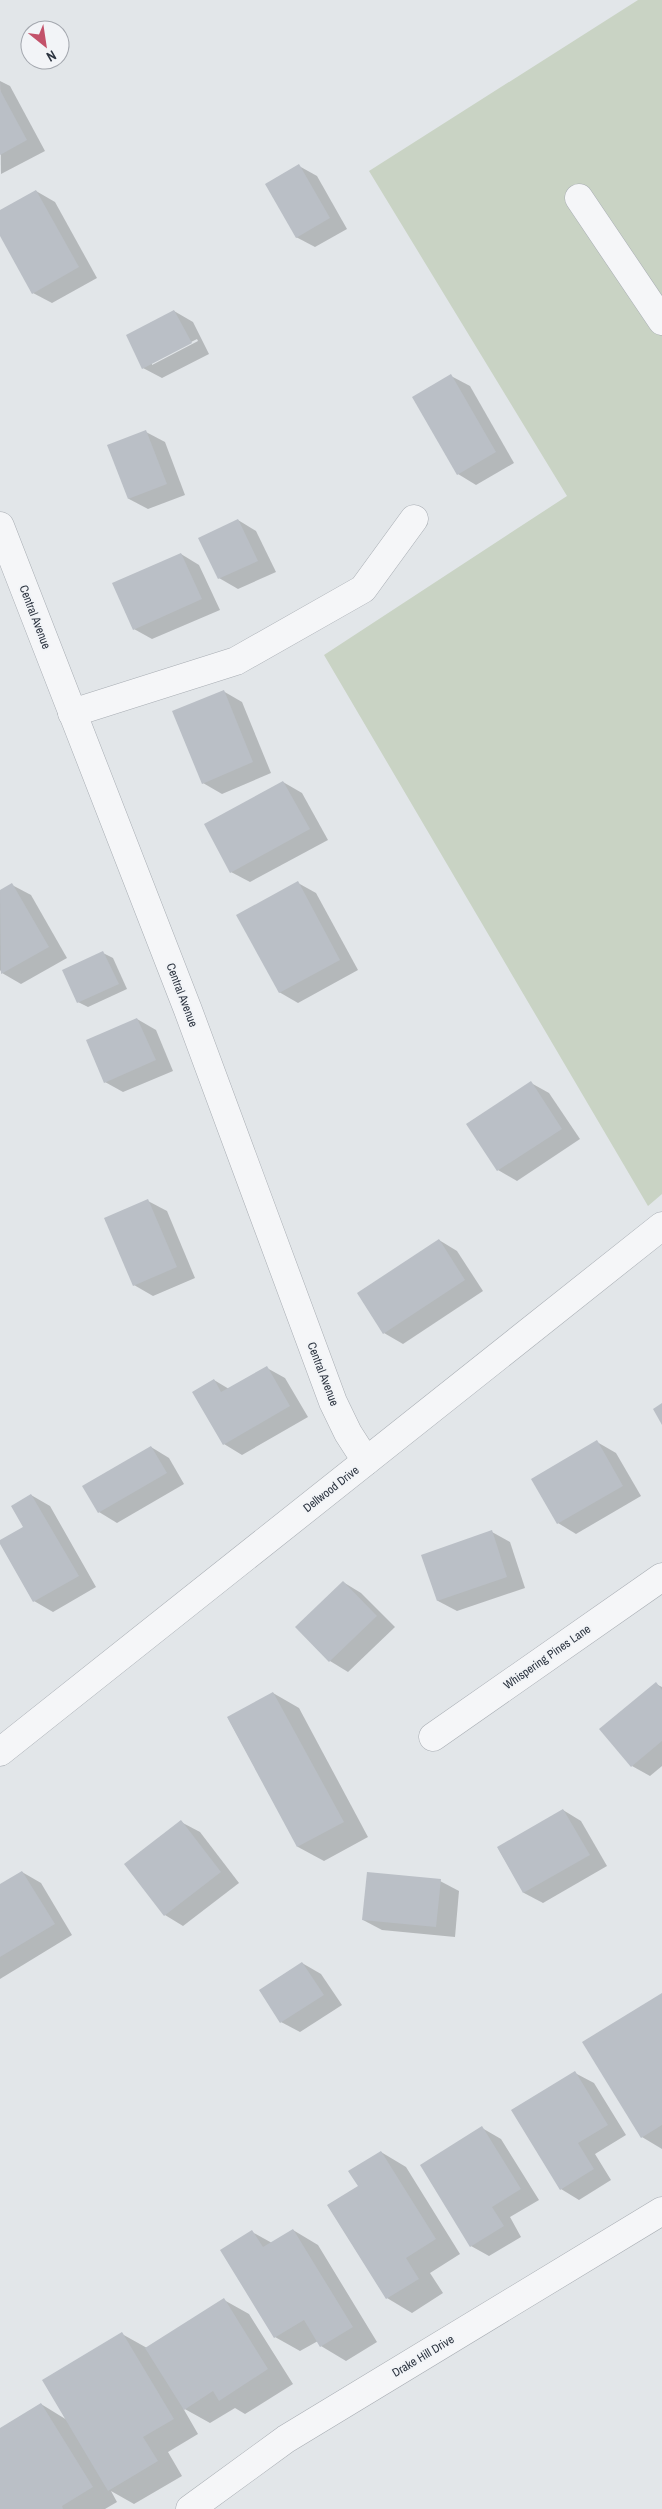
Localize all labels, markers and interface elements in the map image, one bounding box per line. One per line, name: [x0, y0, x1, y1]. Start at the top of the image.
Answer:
north arrow: [20, 20, 70, 70]
text: N: [43, 46, 60, 66]
street label: Central Avenue: [16, 583, 54, 651]
street label: Central Avenue: [163, 961, 201, 1029]
street label: Central Avenue: [304, 1340, 342, 1408]
street label: Dellwood Drive: [300, 1462, 362, 1516]
street label: Whispering Pines Lane: [500, 1621, 594, 1693]
street label: Drake Hill Drive: [389, 2331, 457, 2381]

